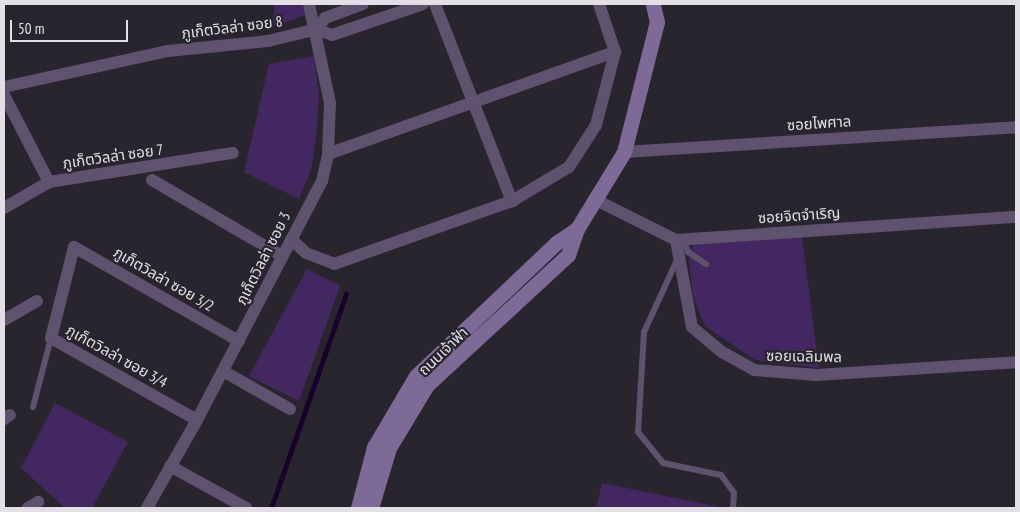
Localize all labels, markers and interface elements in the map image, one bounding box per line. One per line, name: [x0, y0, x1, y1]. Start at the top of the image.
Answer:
scale bar: [12, 10, 130, 42]
street label: ภูเก็ตวิลล่า ซอย 8: [180, 12, 284, 42]
text: 50 m: [18, 19, 44, 38]
street label: ซอยไพศาล: [786, 112, 852, 134]
street label: ภูเก็ตวิลล่า ซอย 7: [61, 140, 165, 172]
street label: ซอยจิตจำเริญ: [757, 203, 841, 227]
street label: ภูเก็ตวิลล่า ซอย 3: [232, 209, 294, 307]
street label: ภูเก็ตวิลล่า ซอย 3/2: [111, 243, 217, 315]
street label: ภูเก็ตวิลล่า ซอย 3/4: [63, 321, 171, 391]
street label: ถนนเจ้าฟ้า: [415, 323, 471, 379]
street label: ซอยเฉลิมพล: [766, 346, 842, 366]

